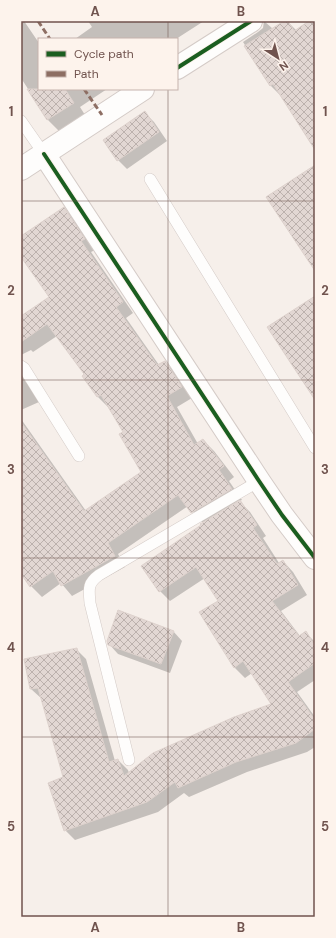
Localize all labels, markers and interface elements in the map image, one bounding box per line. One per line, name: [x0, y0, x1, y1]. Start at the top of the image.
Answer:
text: A: [90, 3, 100, 20]
text: B: [237, 3, 245, 20]
legend: [38, 38, 178, 90]
north arrow: [258, 38, 298, 78]
text: Cycle path: [74, 46, 134, 62]
text: N: [277, 58, 291, 74]
text: Path: [74, 66, 99, 82]
text: 1: [9, 103, 13, 120]
text: 1: [323, 103, 327, 120]
text: 2: [7, 282, 15, 299]
text: 2: [321, 282, 329, 299]
text: 3: [7, 461, 15, 478]
text: 3: [321, 461, 329, 478]
text: 4: [7, 639, 15, 656]
text: 4: [321, 639, 329, 656]
text: 5: [7, 818, 15, 835]
text: 5: [321, 818, 329, 835]
text: A: [90, 919, 100, 936]
text: B: [237, 919, 245, 936]

